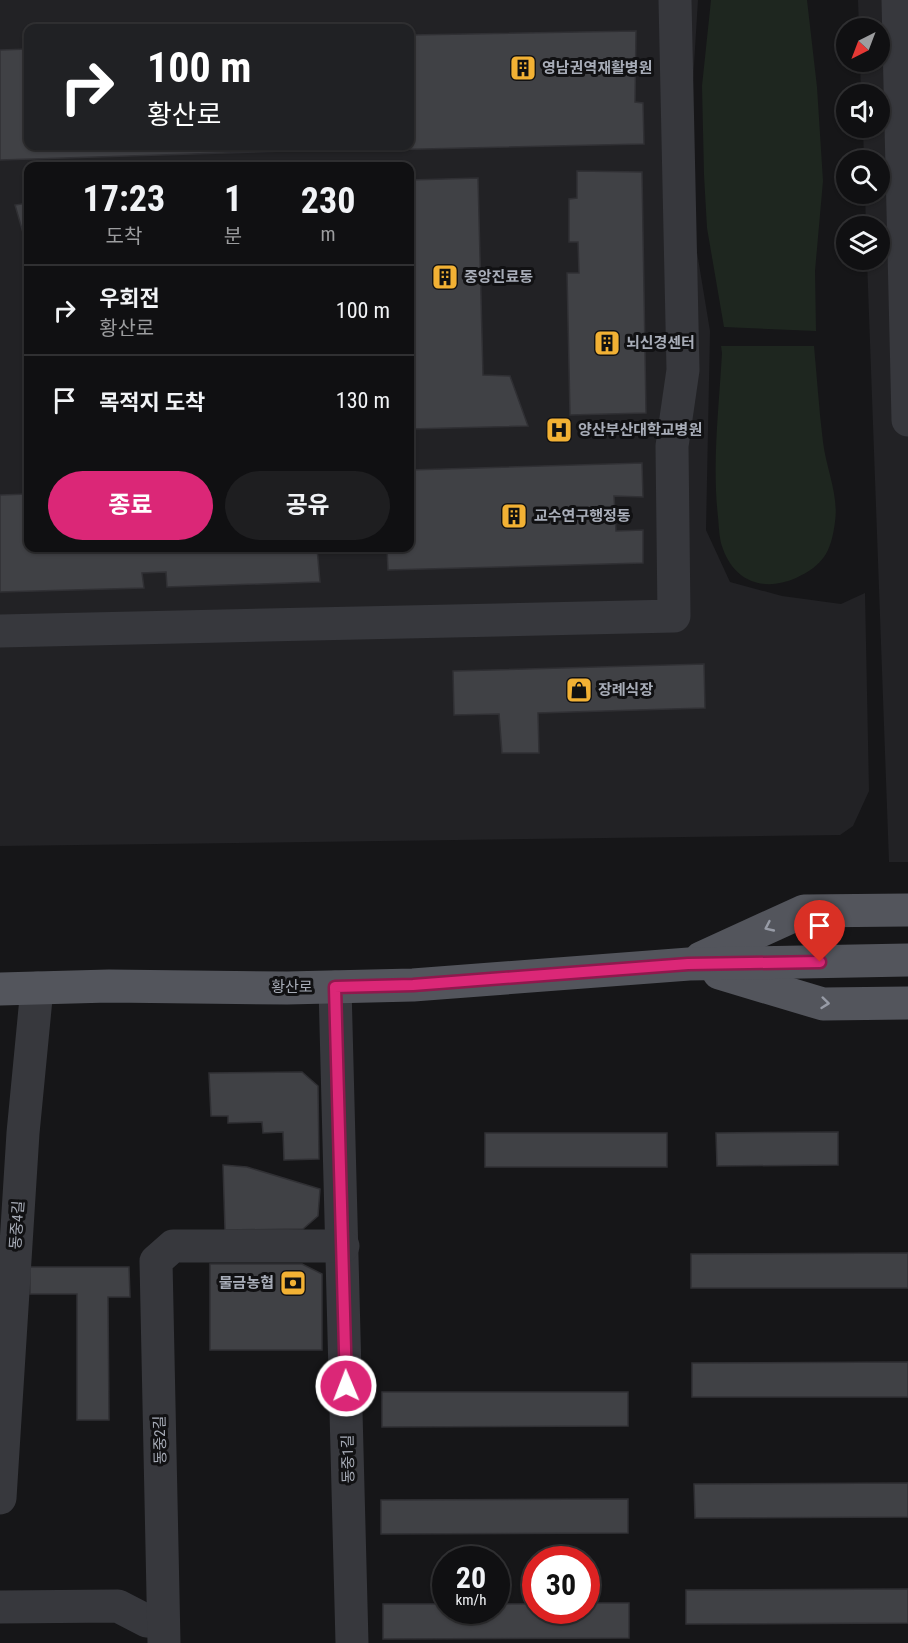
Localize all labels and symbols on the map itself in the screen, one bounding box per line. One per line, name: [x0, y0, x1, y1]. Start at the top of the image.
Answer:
north arrow: [836, 18, 890, 72]
building icon: 영남권역재활병원: [508, 53, 538, 83]
place label: 영남권역재활병원: [542, 59, 652, 77]
building icon: 중앙진료동: [430, 262, 460, 292]
place label: 중앙진료동: [464, 268, 533, 286]
building icon: 뇌신경센터: [592, 328, 622, 358]
place label: 뇌신경센터: [626, 334, 695, 352]
hospital icon: 양산부산대학교병원: [544, 415, 574, 445]
place label: 양산부산대학교병원: [578, 421, 702, 439]
building icon: 교수연구행정동: [499, 501, 529, 531]
place label: 교수연구행정동: [534, 507, 631, 525]
shop icon: 장례식장: [564, 675, 594, 705]
place label: 장례식장: [598, 681, 653, 699]
pin: [794, 900, 845, 962]
one-way arrow: [764, 919, 775, 931]
street label: 황산로: [271, 978, 313, 996]
one-way arrow: [820, 996, 830, 1009]
street label: 동중4길: [6, 1200, 28, 1250]
bank icon: 물금농협: [278, 1268, 308, 1298]
place label: 물금농협: [219, 1274, 274, 1292]
position arrow: [314, 1354, 378, 1418]
street label: 동중2길: [151, 1415, 169, 1465]
street label: 동중1길: [339, 1434, 357, 1484]
speed limit sign: 30: [522, 1546, 600, 1624]

